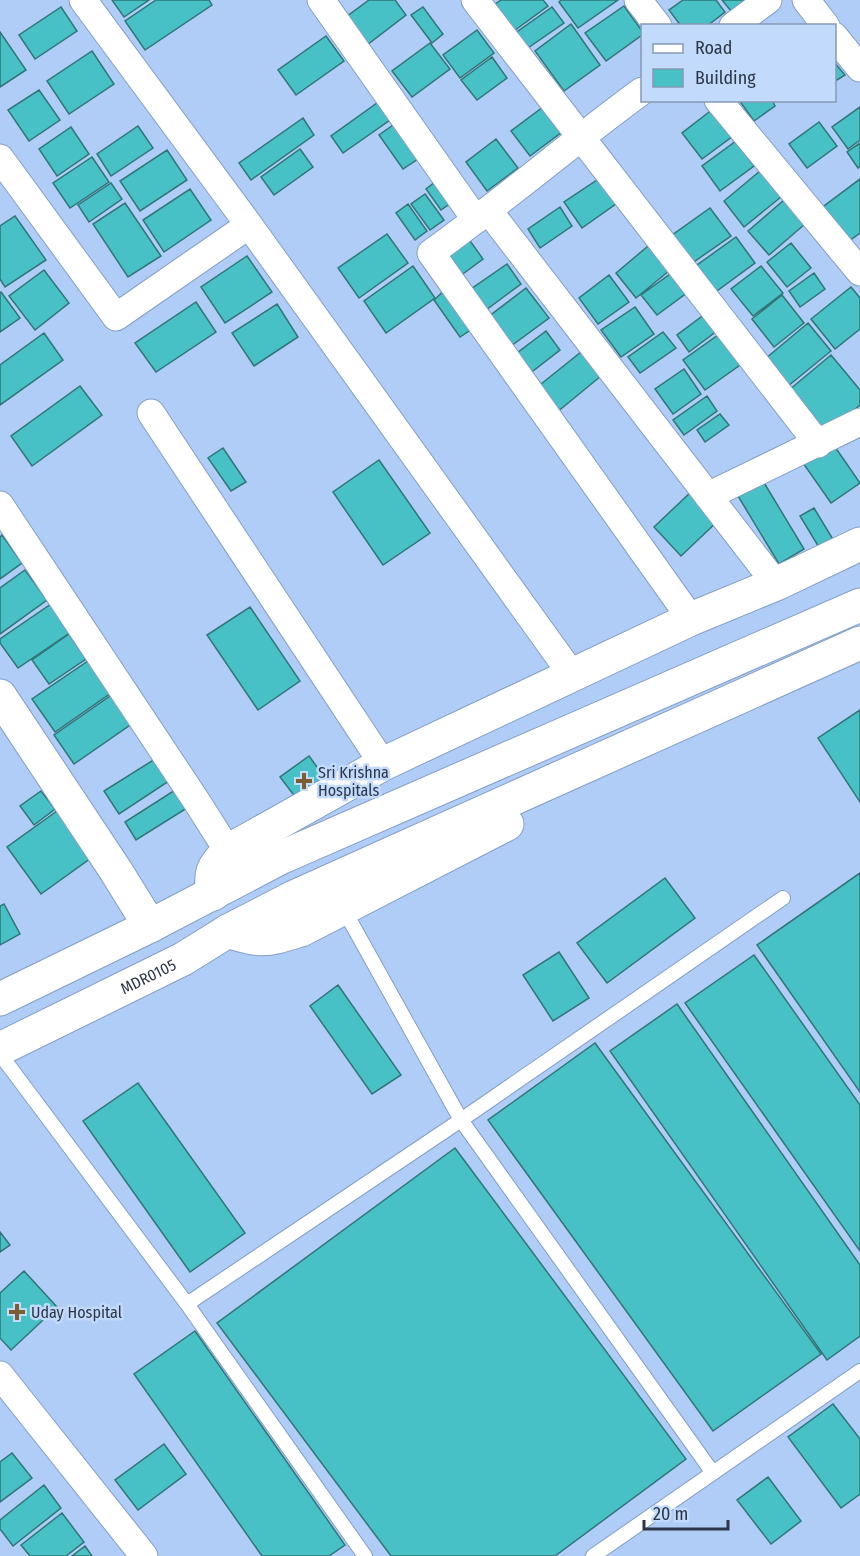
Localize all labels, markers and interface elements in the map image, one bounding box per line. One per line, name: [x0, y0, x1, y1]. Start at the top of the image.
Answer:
legend: [641, 24, 836, 102]
text: Road: [695, 37, 732, 59]
text: Building: [695, 67, 756, 89]
place label: Sri Krishna Hospitals: [318, 763, 389, 800]
marker: Sri Krishna Hospitals: [295, 772, 313, 790]
street label: MDR0105: [117, 955, 179, 998]
marker: Uday Hospital: [8, 1303, 26, 1321]
place label: Uday Hospital: [31, 1303, 122, 1322]
scale bar: [644, 1493, 728, 1531]
text: 20 m: [653, 1503, 688, 1525]

